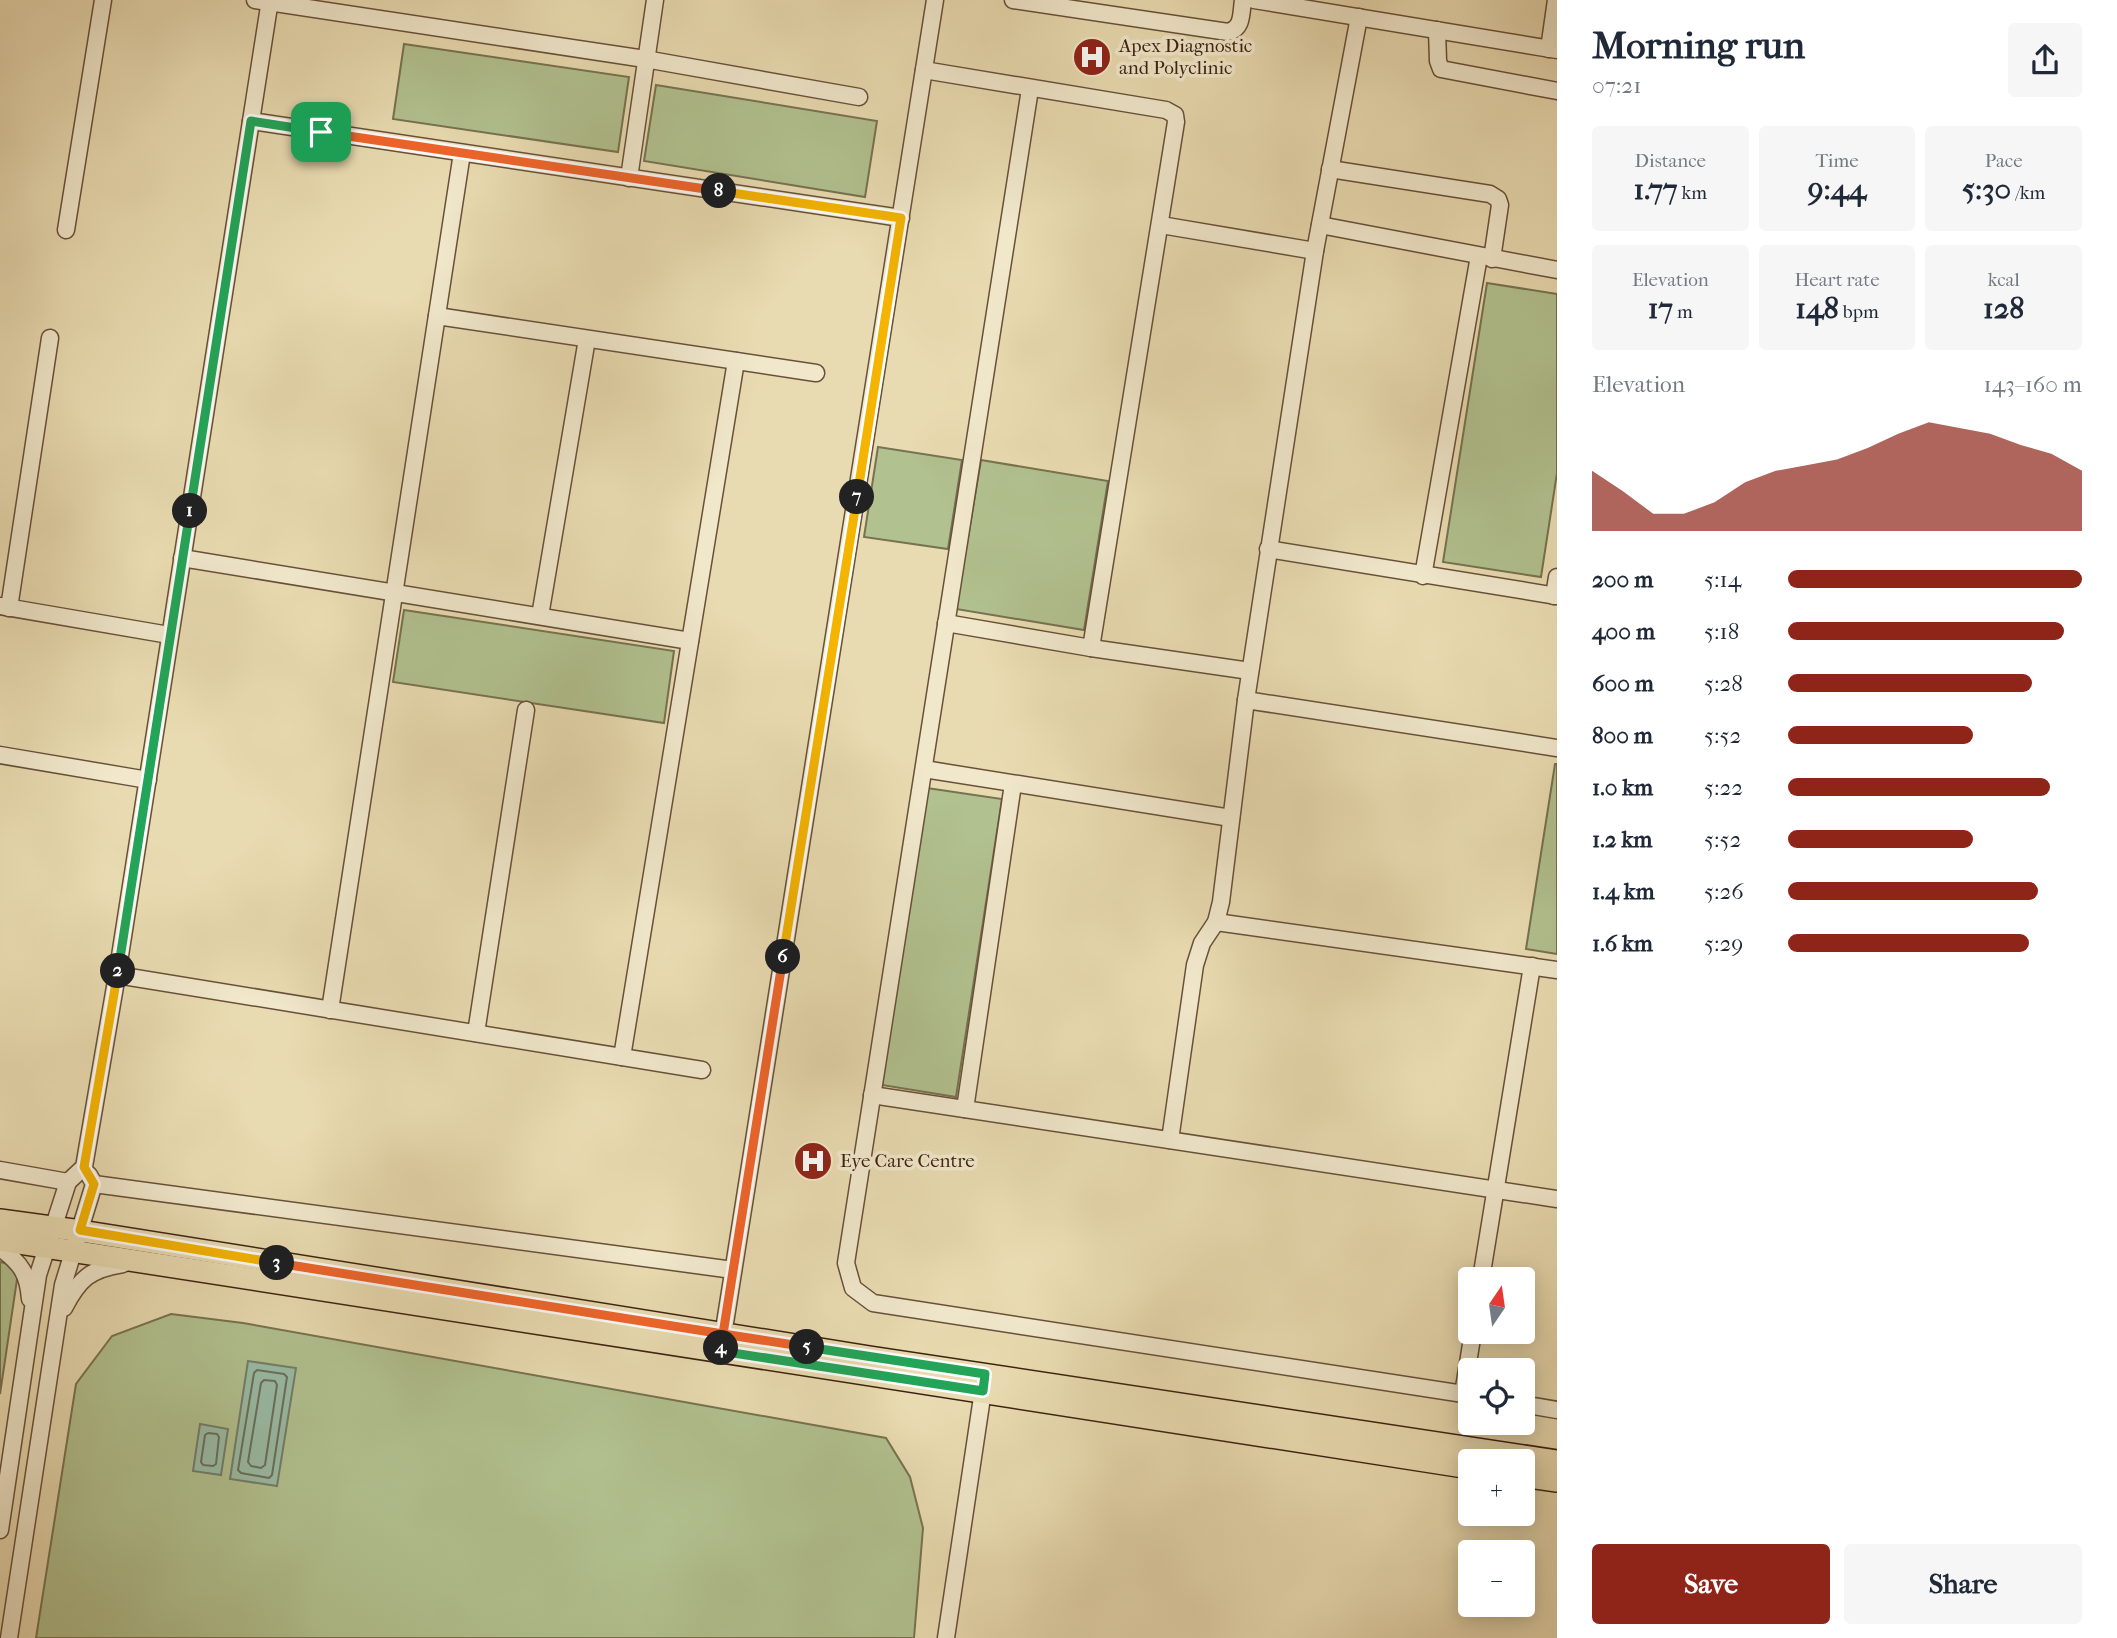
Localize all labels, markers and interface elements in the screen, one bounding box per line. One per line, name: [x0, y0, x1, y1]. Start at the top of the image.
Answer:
text: Morning run: [1592, 23, 1805, 68]
button: share: [2008, 23, 2082, 97]
place label: Apex Diagnostic and Polyclinic: [1118, 35, 1252, 79]
hospital icon: Apex Diagnostic and Polyclinic: [1071, 36, 1113, 78]
text: 07:21: [1592, 72, 1641, 99]
pin: [291, 102, 351, 162]
icon: arrive: [302, 113, 340, 151]
text: Distance: [1635, 150, 1706, 172]
text: Time: [1815, 150, 1859, 172]
text: Pace: [1985, 150, 2023, 172]
text: 1.77: [1634, 172, 1677, 207]
text: 9:44: [1808, 172, 1866, 207]
text: 5:30: [1962, 172, 2011, 207]
pin: 8: [702, 174, 736, 208]
text: 8: [714, 179, 723, 201]
text: km: [1677, 182, 1707, 204]
text: /km: [2011, 182, 2045, 204]
text: Elevation: [1632, 269, 1709, 291]
text: Heart rate: [1794, 269, 1880, 291]
text: kcal: [1988, 269, 2020, 291]
text: 17: [1648, 291, 1673, 326]
text: 148: [1795, 291, 1839, 326]
text: 128: [1983, 291, 2024, 326]
text: m: [1673, 301, 1693, 323]
text: bpm: [1839, 301, 1879, 323]
text: Elevation: [1592, 371, 1685, 398]
text: 143–160 m: [1983, 371, 2082, 398]
pin: 7: [840, 480, 874, 514]
text: 7: [852, 485, 861, 507]
pin: 1: [172, 494, 208, 528]
text: 1: [186, 499, 193, 521]
text: 200 m: [1592, 566, 1653, 593]
text: 5:14: [1704, 566, 1741, 593]
text: 400 m: [1592, 618, 1655, 645]
text: 5:18: [1704, 618, 1739, 645]
text: 600 m: [1592, 670, 1654, 697]
text: 5:28: [1704, 670, 1743, 697]
text: 800 m: [1592, 722, 1653, 749]
text: 5:52: [1704, 722, 1741, 749]
text: 1.0 km: [1592, 774, 1653, 801]
text: 5:22: [1704, 774, 1743, 801]
text: 1.2 km: [1592, 826, 1652, 853]
text: 5:52: [1704, 826, 1741, 853]
text: 1.4 km: [1592, 878, 1655, 905]
text: 5:26: [1704, 878, 1744, 905]
text: 1.6 km: [1592, 930, 1653, 957]
text: 5:29: [1704, 930, 1743, 957]
pin: 6: [766, 940, 800, 974]
text: 6: [777, 945, 788, 967]
pin: 2: [100, 954, 136, 988]
text: 2: [113, 959, 122, 981]
hospital icon: Eye Care Centre: [792, 1140, 834, 1182]
place label: Eye Care Centre: [840, 1150, 975, 1172]
pin: 3: [260, 1246, 294, 1280]
text: 3: [273, 1251, 280, 1273]
north arrow: [1458, 1267, 1535, 1344]
map controls: [1458, 1267, 1535, 1617]
pin: 4: [704, 1330, 738, 1366]
pin: 5: [790, 1330, 824, 1364]
text: 5: [802, 1335, 811, 1357]
text: 4: [715, 1336, 726, 1358]
button: locate: [1458, 1358, 1535, 1435]
button: +: [1458, 1449, 1535, 1526]
button: −: [1458, 1540, 1535, 1617]
button: Save: [1592, 1544, 1830, 1624]
button: Share: [1844, 1544, 2082, 1624]

